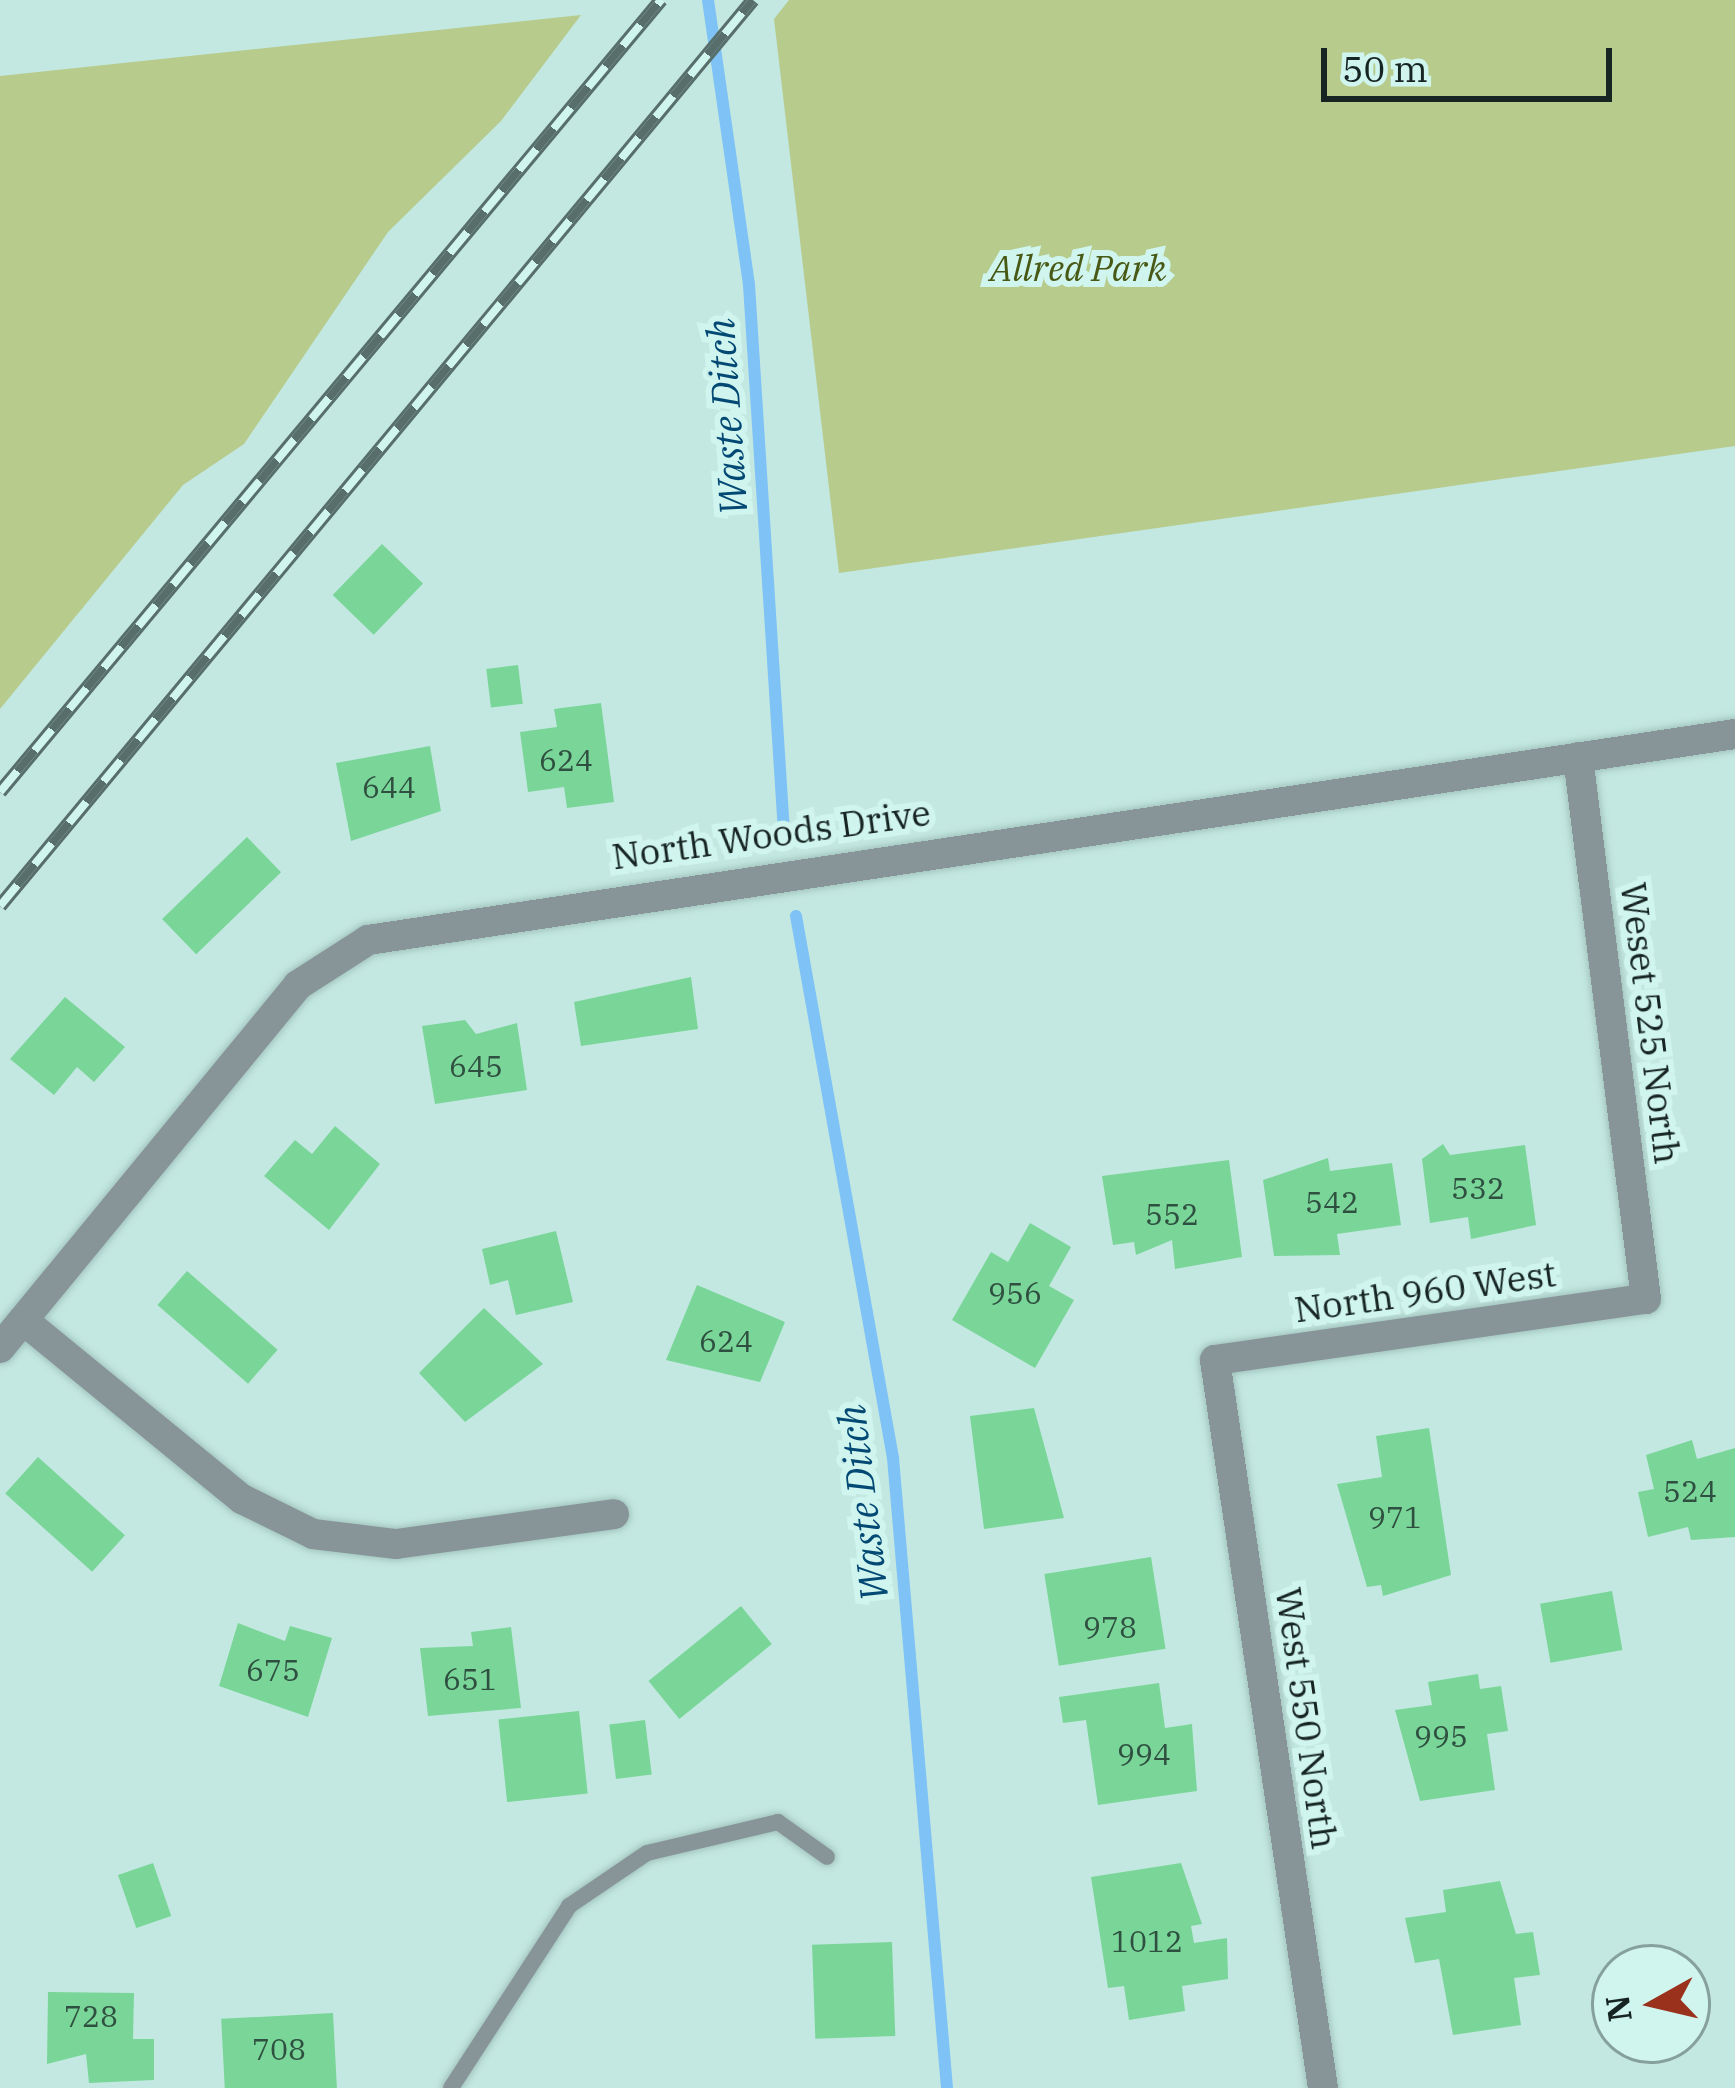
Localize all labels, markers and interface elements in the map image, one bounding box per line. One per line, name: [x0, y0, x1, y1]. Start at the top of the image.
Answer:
scale bar: [1327, 24, 1618, 98]
text: 50 m: [1342, 45, 1428, 92]
park label: Allred Park: [990, 246, 1166, 290]
water label: Waste Ditch: [697, 317, 757, 517]
house number: 624: [539, 742, 593, 778]
house number: 644: [362, 769, 416, 805]
street label: North Woods Drive: [609, 790, 933, 878]
street label: Weset 525 North: [1612, 880, 1690, 1166]
house number: 645: [449, 1048, 503, 1084]
house number: 532: [1451, 1170, 1505, 1206]
house number: 542: [1305, 1184, 1359, 1220]
house number: 552: [1145, 1196, 1199, 1232]
street label: North 960 West: [1291, 1251, 1559, 1331]
house number: 956: [988, 1275, 1042, 1311]
house number: 624: [699, 1323, 753, 1359]
water label: Waste Ditch: [828, 1402, 898, 1604]
house number: 524: [1663, 1473, 1717, 1509]
house number: 971: [1368, 1499, 1422, 1535]
street label: West 550 North: [1267, 1584, 1347, 1852]
house number: 978: [1083, 1609, 1137, 1645]
house number: 675: [246, 1652, 300, 1688]
house number: 651: [443, 1661, 497, 1697]
house number: 995: [1414, 1718, 1468, 1754]
house number: 994: [1117, 1736, 1171, 1772]
house number: 1012: [1111, 1923, 1183, 1959]
north arrow: [1591, 1944, 1711, 2064]
text: N: [1595, 1993, 1641, 2025]
house number: 728: [64, 1998, 118, 2034]
house number: 708: [252, 2031, 306, 2067]

